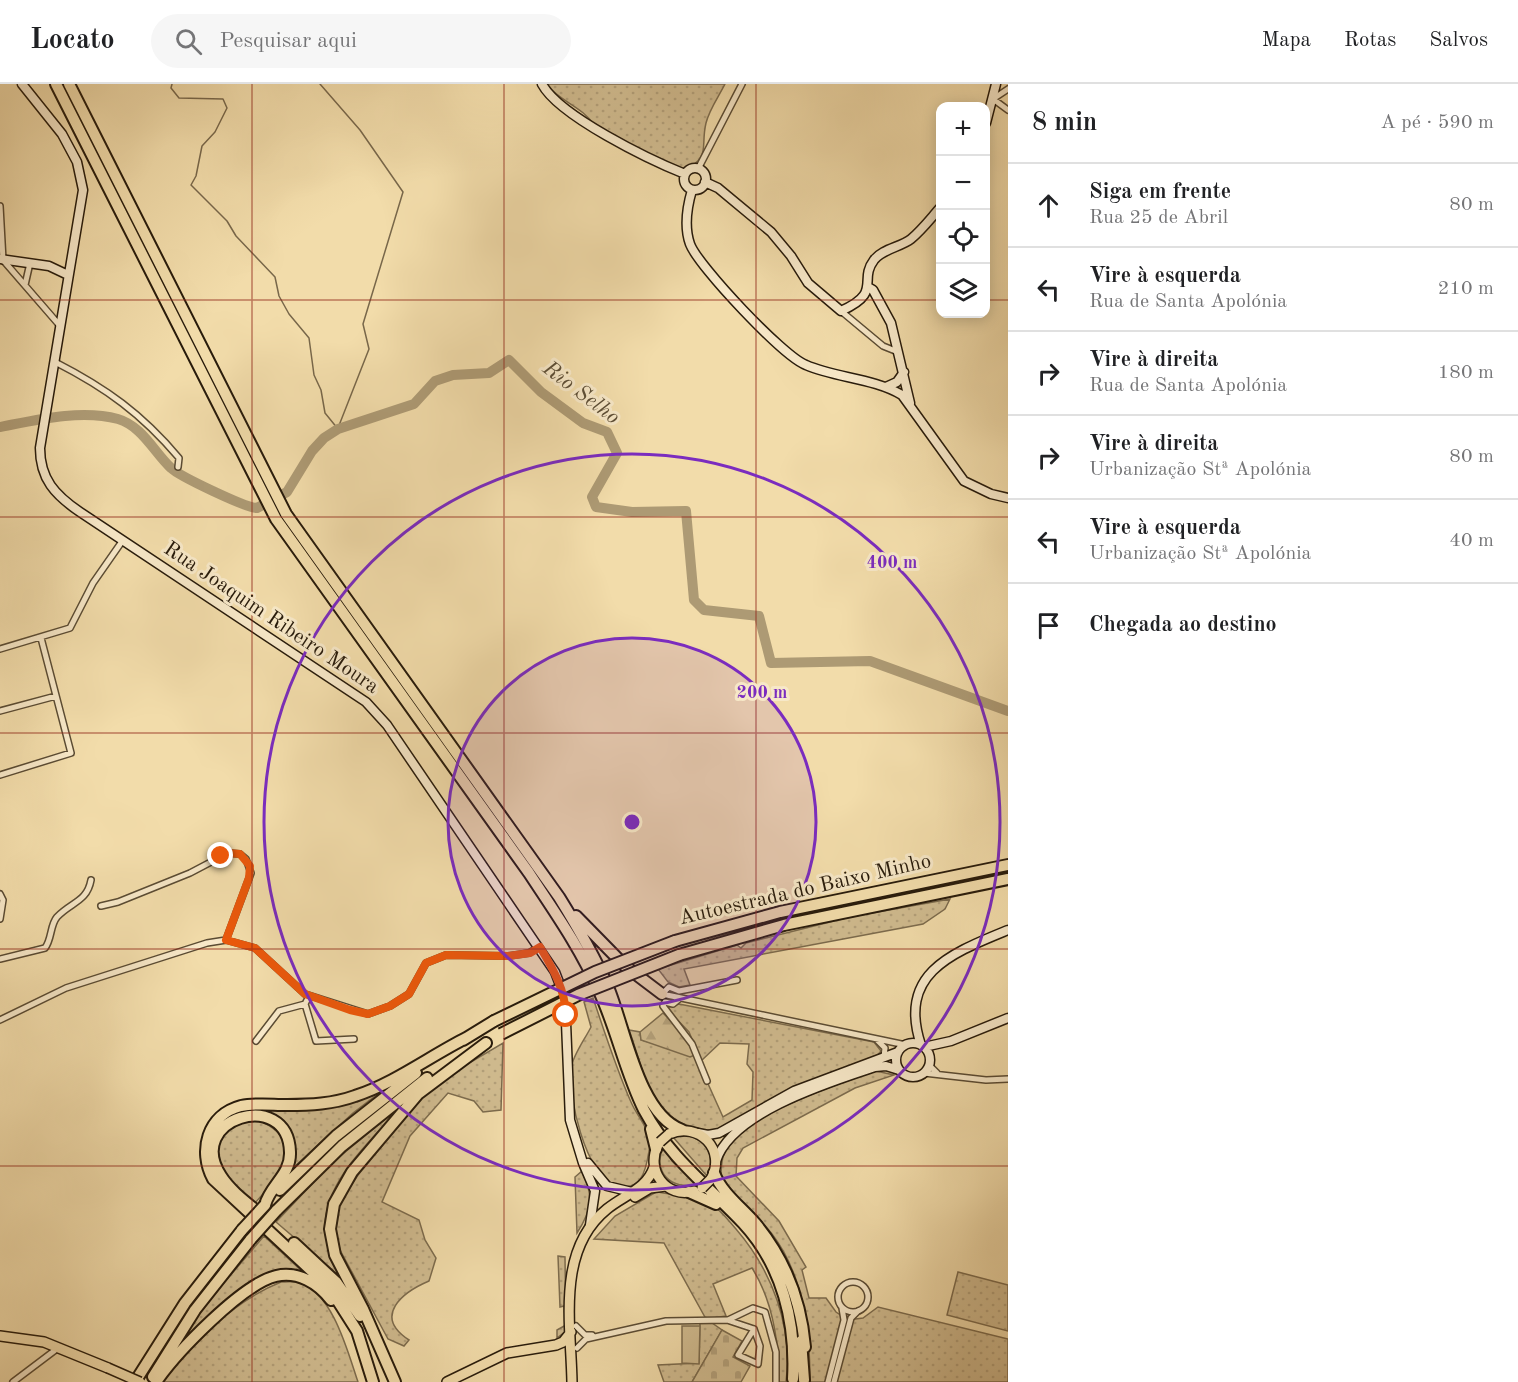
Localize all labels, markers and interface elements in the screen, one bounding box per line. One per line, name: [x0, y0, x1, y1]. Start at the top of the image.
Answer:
search box: [151, 14, 571, 68]
icon: search: [172, 25, 205, 58]
text: Locato: [30, 27, 115, 55]
text: Pesquisar aqui: [220, 30, 357, 52]
text: Mapa: [1262, 30, 1311, 51]
text: Rotas: [1344, 30, 1396, 51]
text: Salvos: [1429, 30, 1488, 51]
map controls: [936, 102, 990, 318]
button: +: [936, 102, 990, 156]
text: 8 min: [1032, 110, 1097, 136]
text: A pé · 590 m: [1380, 113, 1494, 133]
button: −: [936, 156, 990, 210]
text: Siga em frente: [1089, 181, 1231, 203]
icon: ahead: [1032, 189, 1065, 222]
text: 80 m: [1449, 195, 1494, 215]
text: Rua 25 de Abril: [1089, 208, 1228, 228]
button: locate: [936, 210, 990, 264]
button: layers: [936, 264, 990, 318]
text: Vire à esquerda: [1089, 265, 1241, 287]
icon: left: [1032, 273, 1065, 306]
text: 210 m: [1438, 279, 1494, 299]
text: Rua de Santa Apolónia: [1089, 292, 1287, 312]
text: Vire à direita: [1089, 349, 1219, 371]
water label: Rio Selho: [538, 357, 624, 429]
icon: right: [1032, 357, 1065, 390]
text: 180 m: [1438, 363, 1494, 383]
text: Rua de Santa Apolónia: [1089, 376, 1287, 396]
text: Vire à direita: [1089, 433, 1219, 455]
icon: right: [1032, 441, 1065, 474]
text: 80 m: [1449, 447, 1494, 467]
text: Urbanização Stª Apolónia: [1089, 460, 1311, 480]
text: Vire à esquerda: [1089, 517, 1241, 539]
icon: left: [1032, 525, 1065, 558]
text: 40 m: [1449, 531, 1494, 551]
street label: Rua Joaquim Ribeiro Moura: [160, 538, 382, 698]
text: Urbanização Stª Apolónia: [1089, 544, 1311, 564]
text: 400 m: [867, 554, 917, 572]
icon: arrive: [1032, 609, 1065, 642]
text: Chegada ao destino: [1089, 614, 1277, 636]
text: 200 m: [737, 684, 787, 702]
centre of rings: [622, 812, 642, 832]
route end: [207, 842, 233, 868]
street label: Autoestrada do Baixo Minho: [677, 851, 933, 929]
route start: [552, 1001, 578, 1027]

